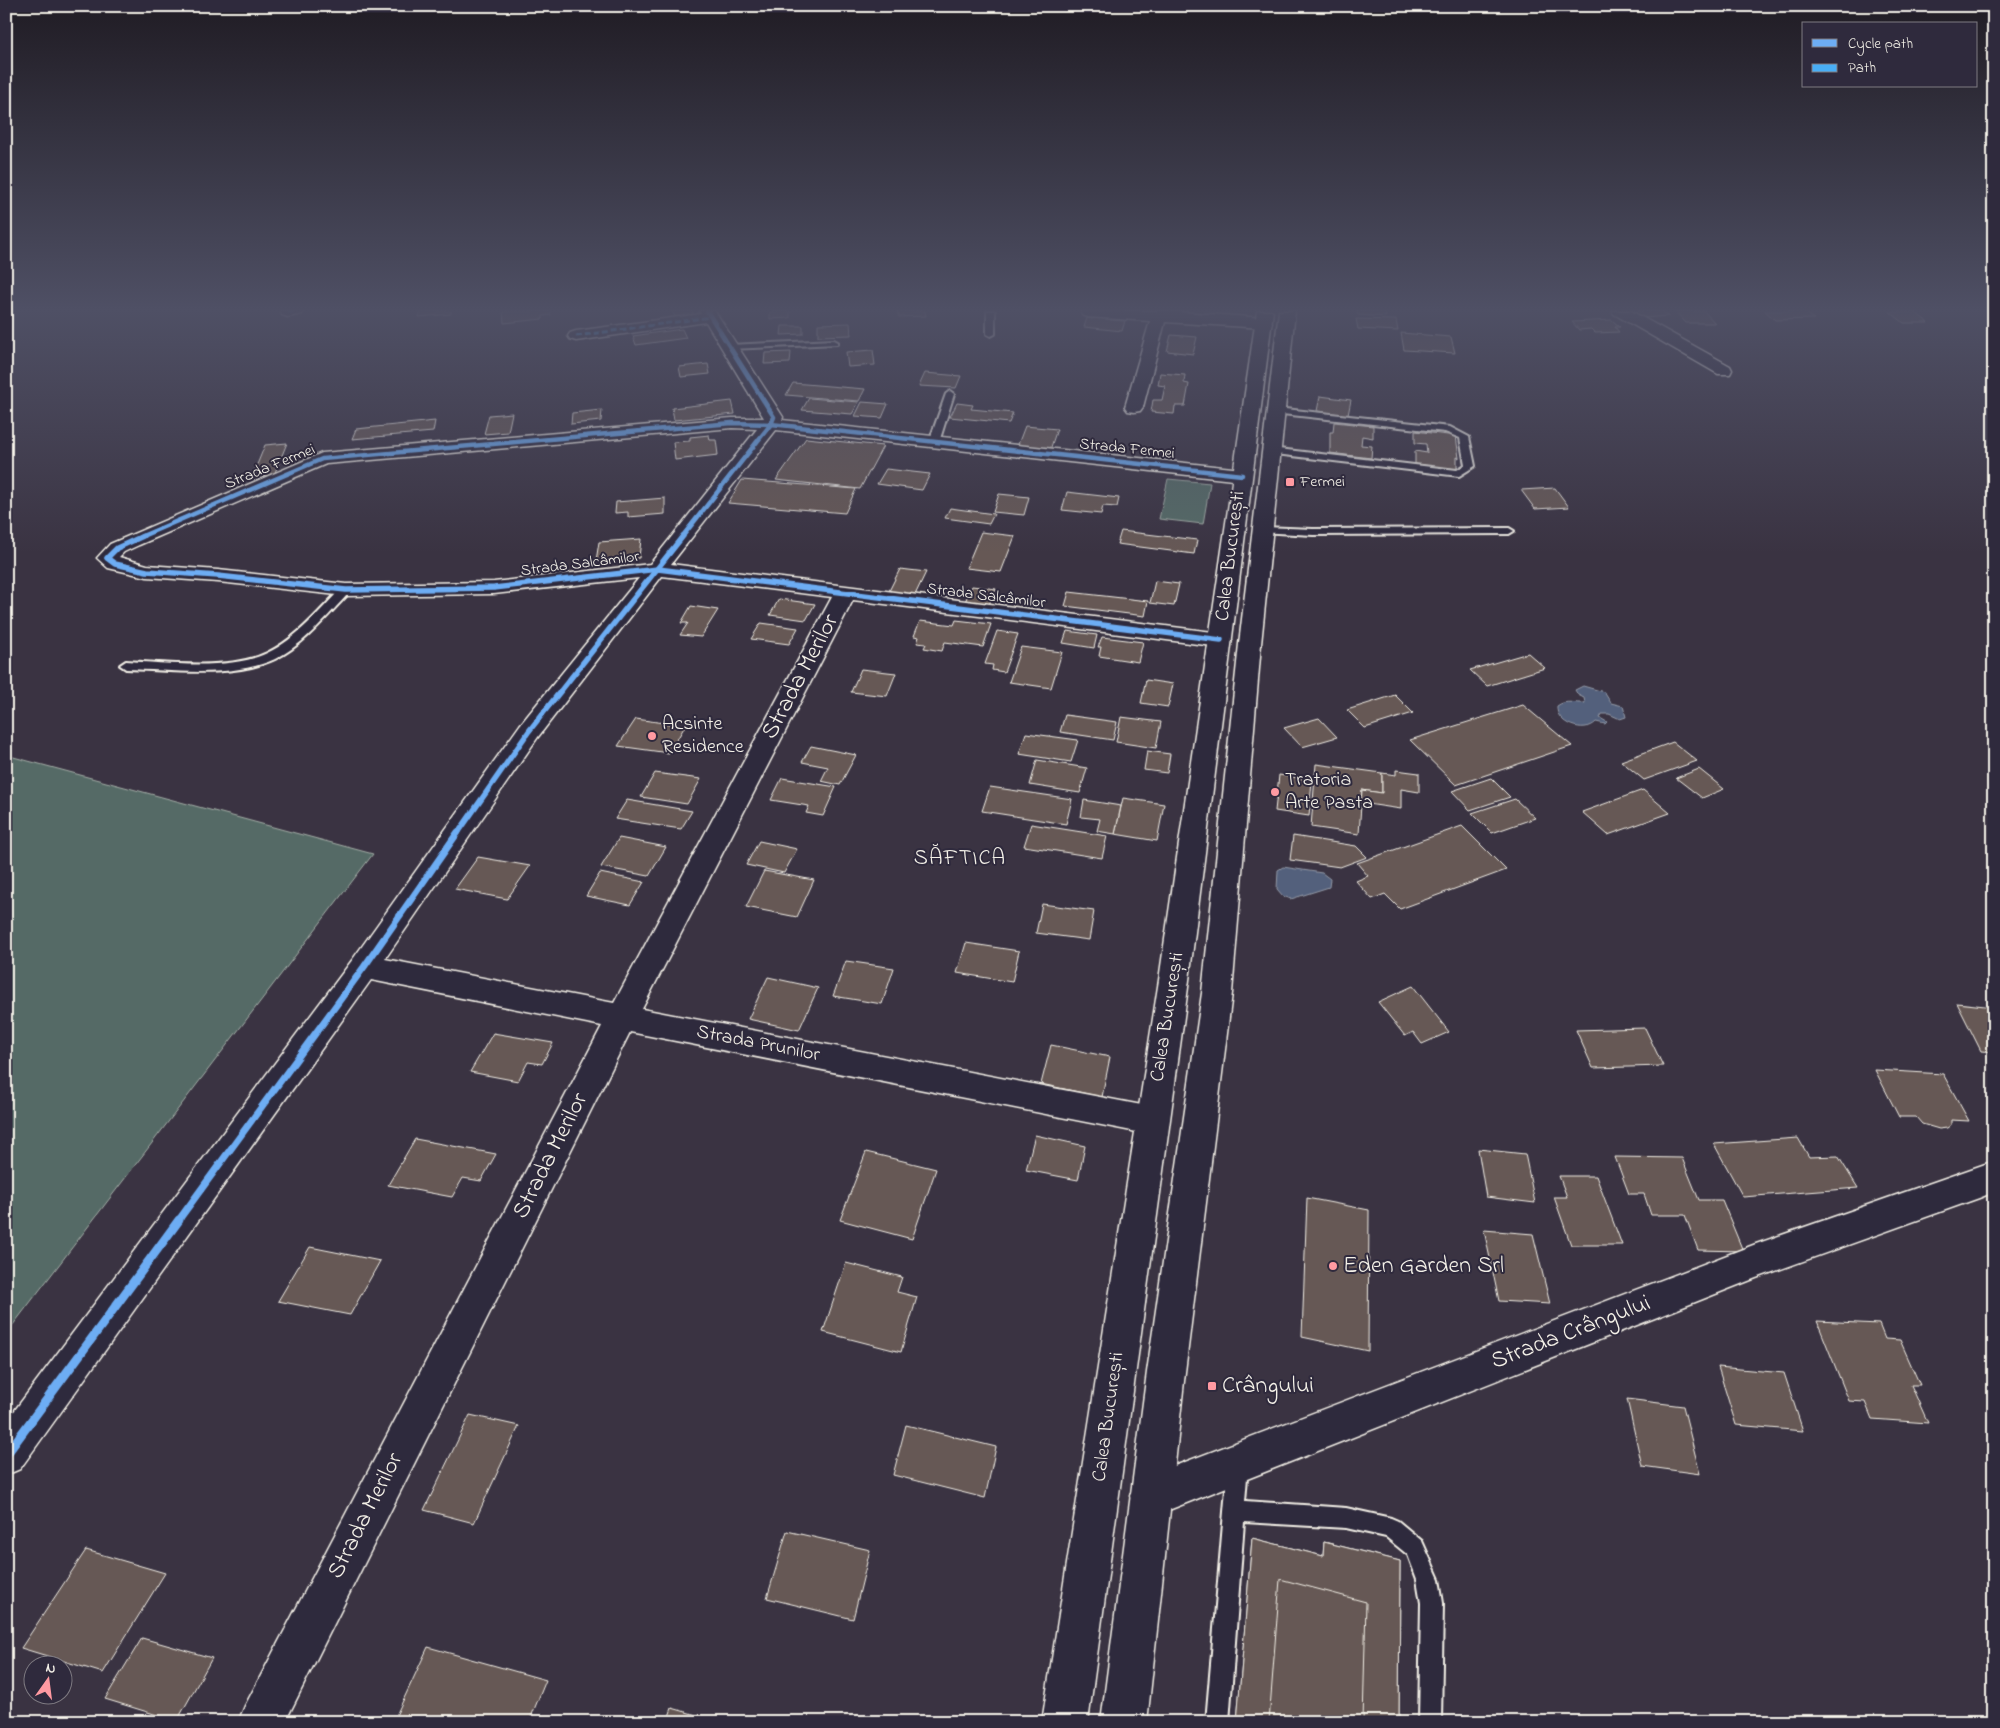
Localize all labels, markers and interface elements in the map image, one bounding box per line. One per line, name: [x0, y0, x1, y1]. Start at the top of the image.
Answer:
legend: [1802, 22, 1978, 88]
text: Cycle path: [1848, 33, 1913, 56]
text: Path: [1848, 57, 1876, 79]
street label: Strada Fermei: [1078, 432, 1176, 466]
street label: Strada Fermei: [221, 438, 319, 496]
place label: Fermei: [1299, 470, 1345, 494]
marker: Fermei: [1284, 476, 1296, 488]
street label: Calea București: [1209, 489, 1253, 623]
street label: Strada Salcâmilor: [519, 545, 641, 583]
street label: Strada Salcâmilor: [925, 577, 1047, 615]
street label: Strada Merilor: [753, 608, 849, 746]
place label: Acsinte Residence: [662, 710, 744, 762]
marker: Acsinte Residence: [646, 730, 658, 742]
place label: Tratoria Arte Pasta: [1285, 766, 1373, 818]
marker: Tratoria Arte Pasta: [1269, 786, 1281, 798]
district label: SĂFTICA: [914, 843, 1006, 875]
street label: Calea București: [1143, 950, 1193, 1084]
street label: Strada Prunilor: [694, 1018, 823, 1070]
street label: Strada Merilor: [504, 1086, 598, 1225]
place label: Eden Garden Srl: [1343, 1249, 1504, 1284]
marker: Eden Garden Srl: [1327, 1260, 1339, 1272]
street label: Strada Crângului: [1486, 1287, 1656, 1379]
street label: Calea București: [1086, 1350, 1132, 1484]
place label: Crângului: [1222, 1369, 1314, 1404]
marker: Crângului: [1206, 1380, 1218, 1392]
street label: Strada Merilor: [319, 1446, 413, 1585]
north arrow: [22, 1656, 72, 1706]
text: N: [44, 1658, 58, 1680]

